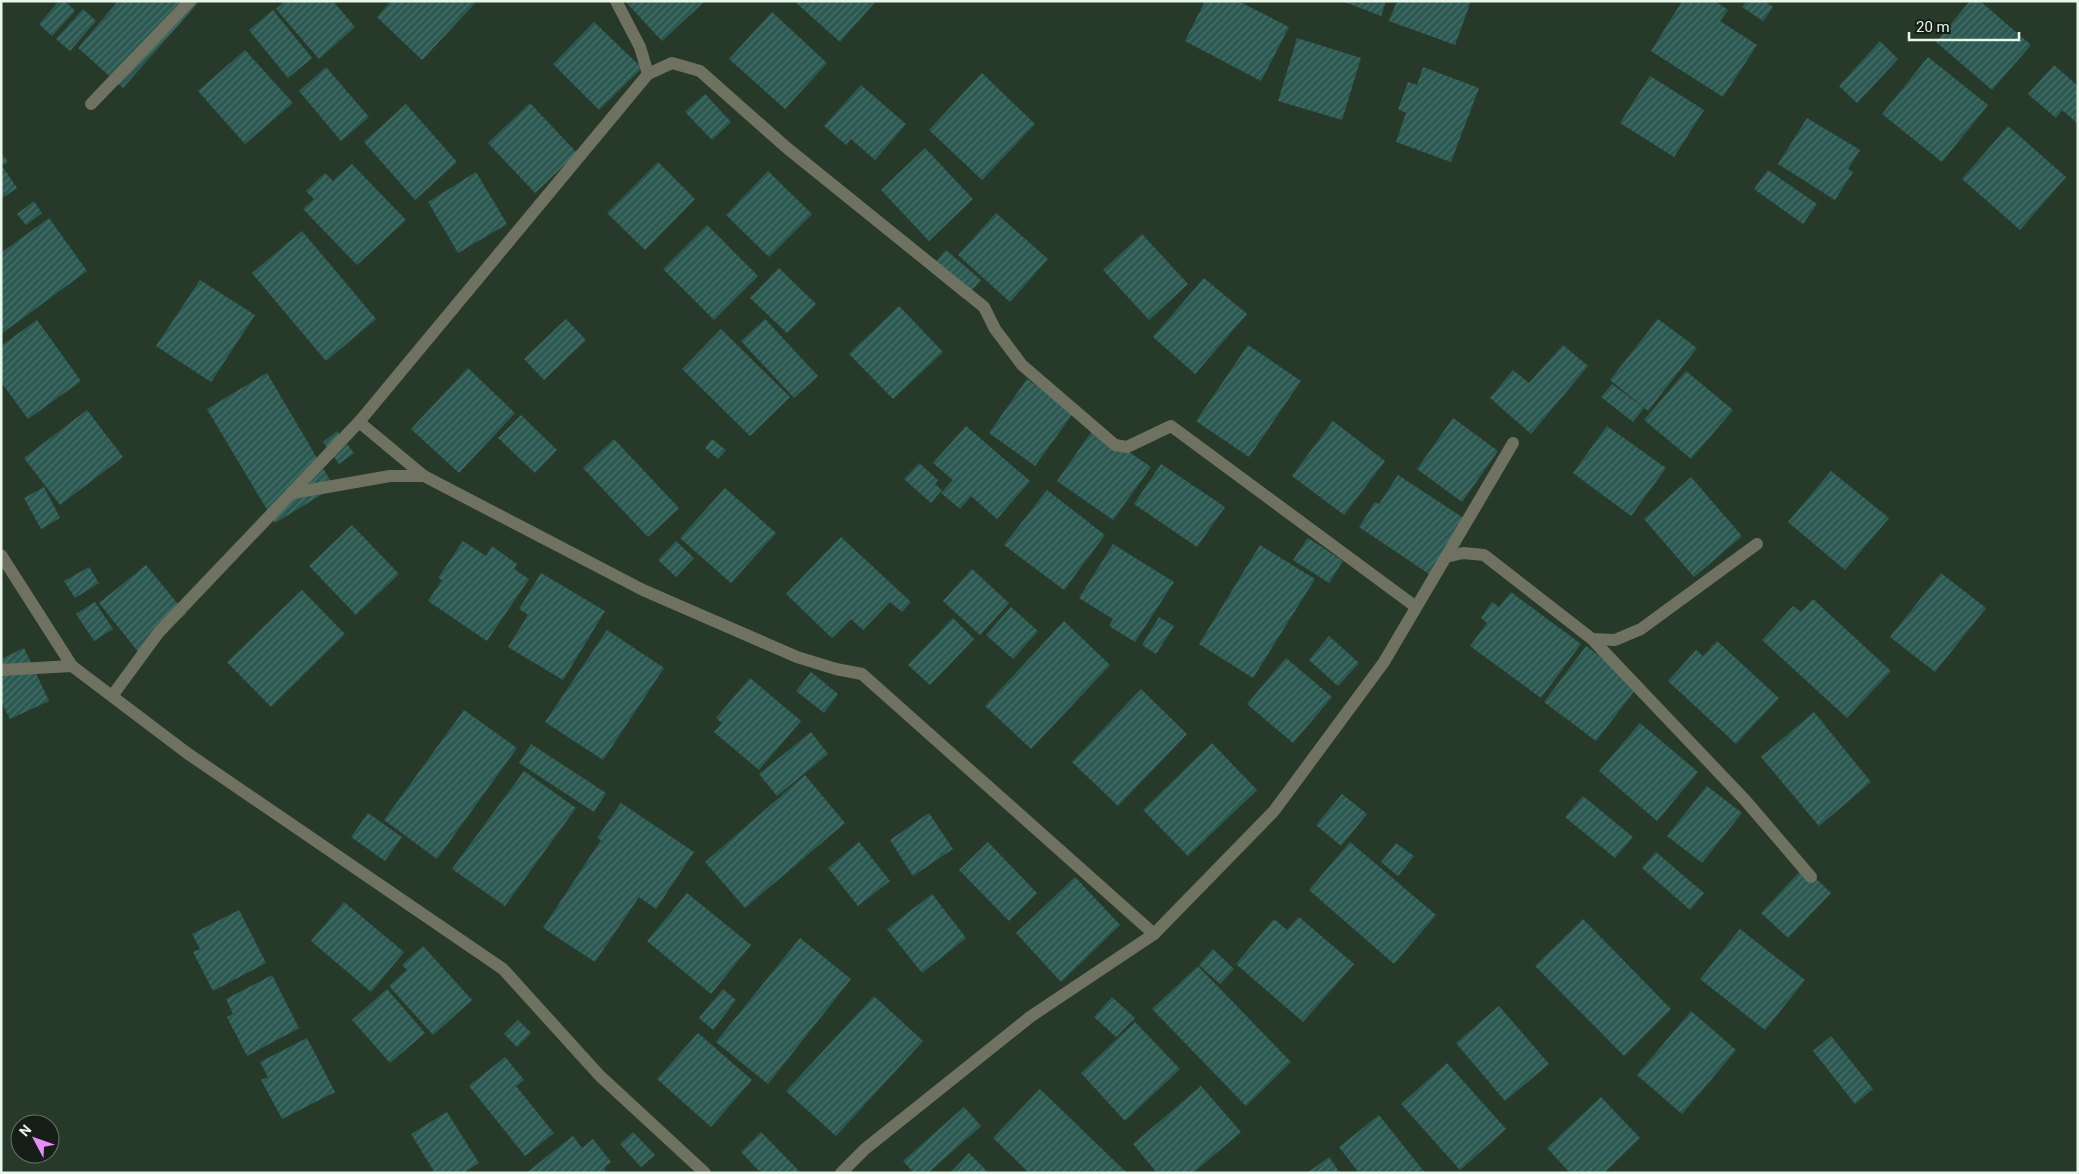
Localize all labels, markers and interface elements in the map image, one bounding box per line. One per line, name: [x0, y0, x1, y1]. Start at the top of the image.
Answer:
scale bar: [1909, 10, 2019, 42]
text: 20 m: [1916, 18, 1950, 36]
north arrow: [10, 1114, 60, 1164]
text: N: [16, 1121, 34, 1139]

